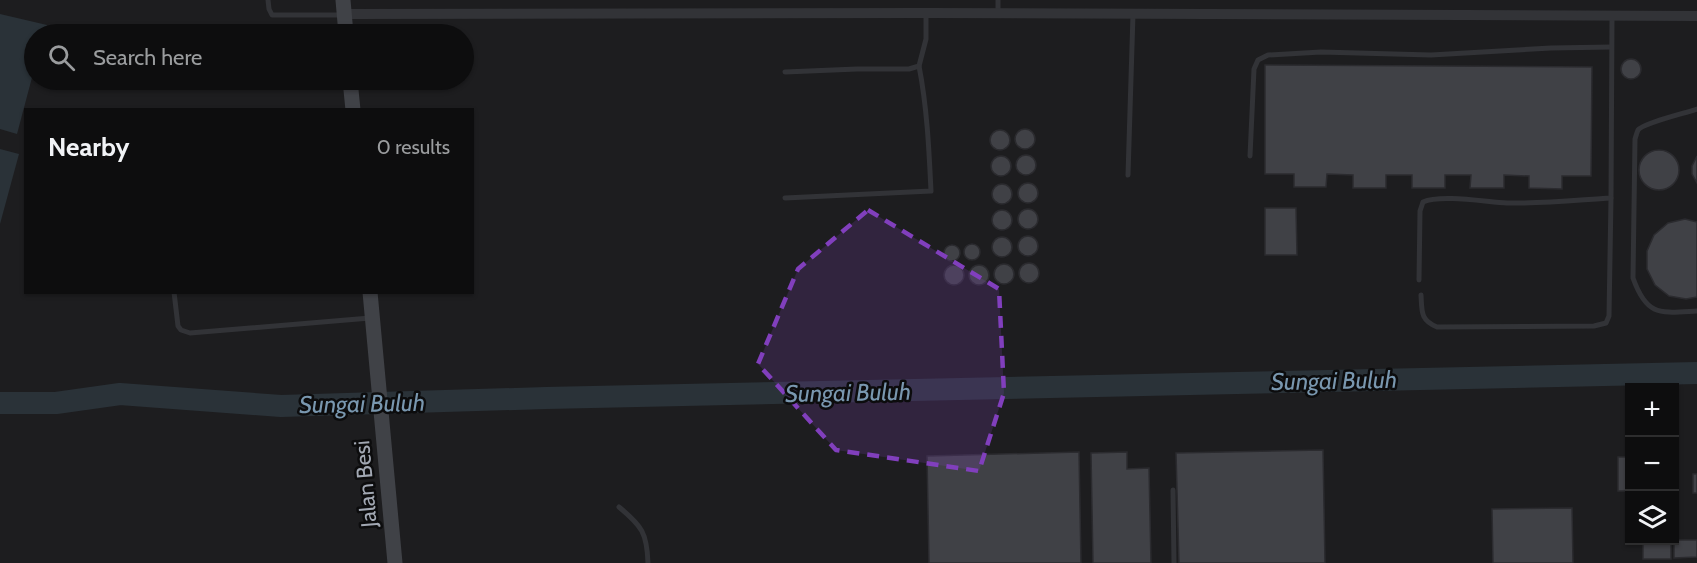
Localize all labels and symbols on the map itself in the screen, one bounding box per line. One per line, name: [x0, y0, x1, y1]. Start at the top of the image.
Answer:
water label: Sungai Buluh: [1271, 365, 1397, 396]
water label: Sungai Buluh: [785, 377, 911, 408]
water label: Sungai Buluh: [299, 388, 425, 419]
street label: Jalan Besi: [348, 439, 383, 530]

